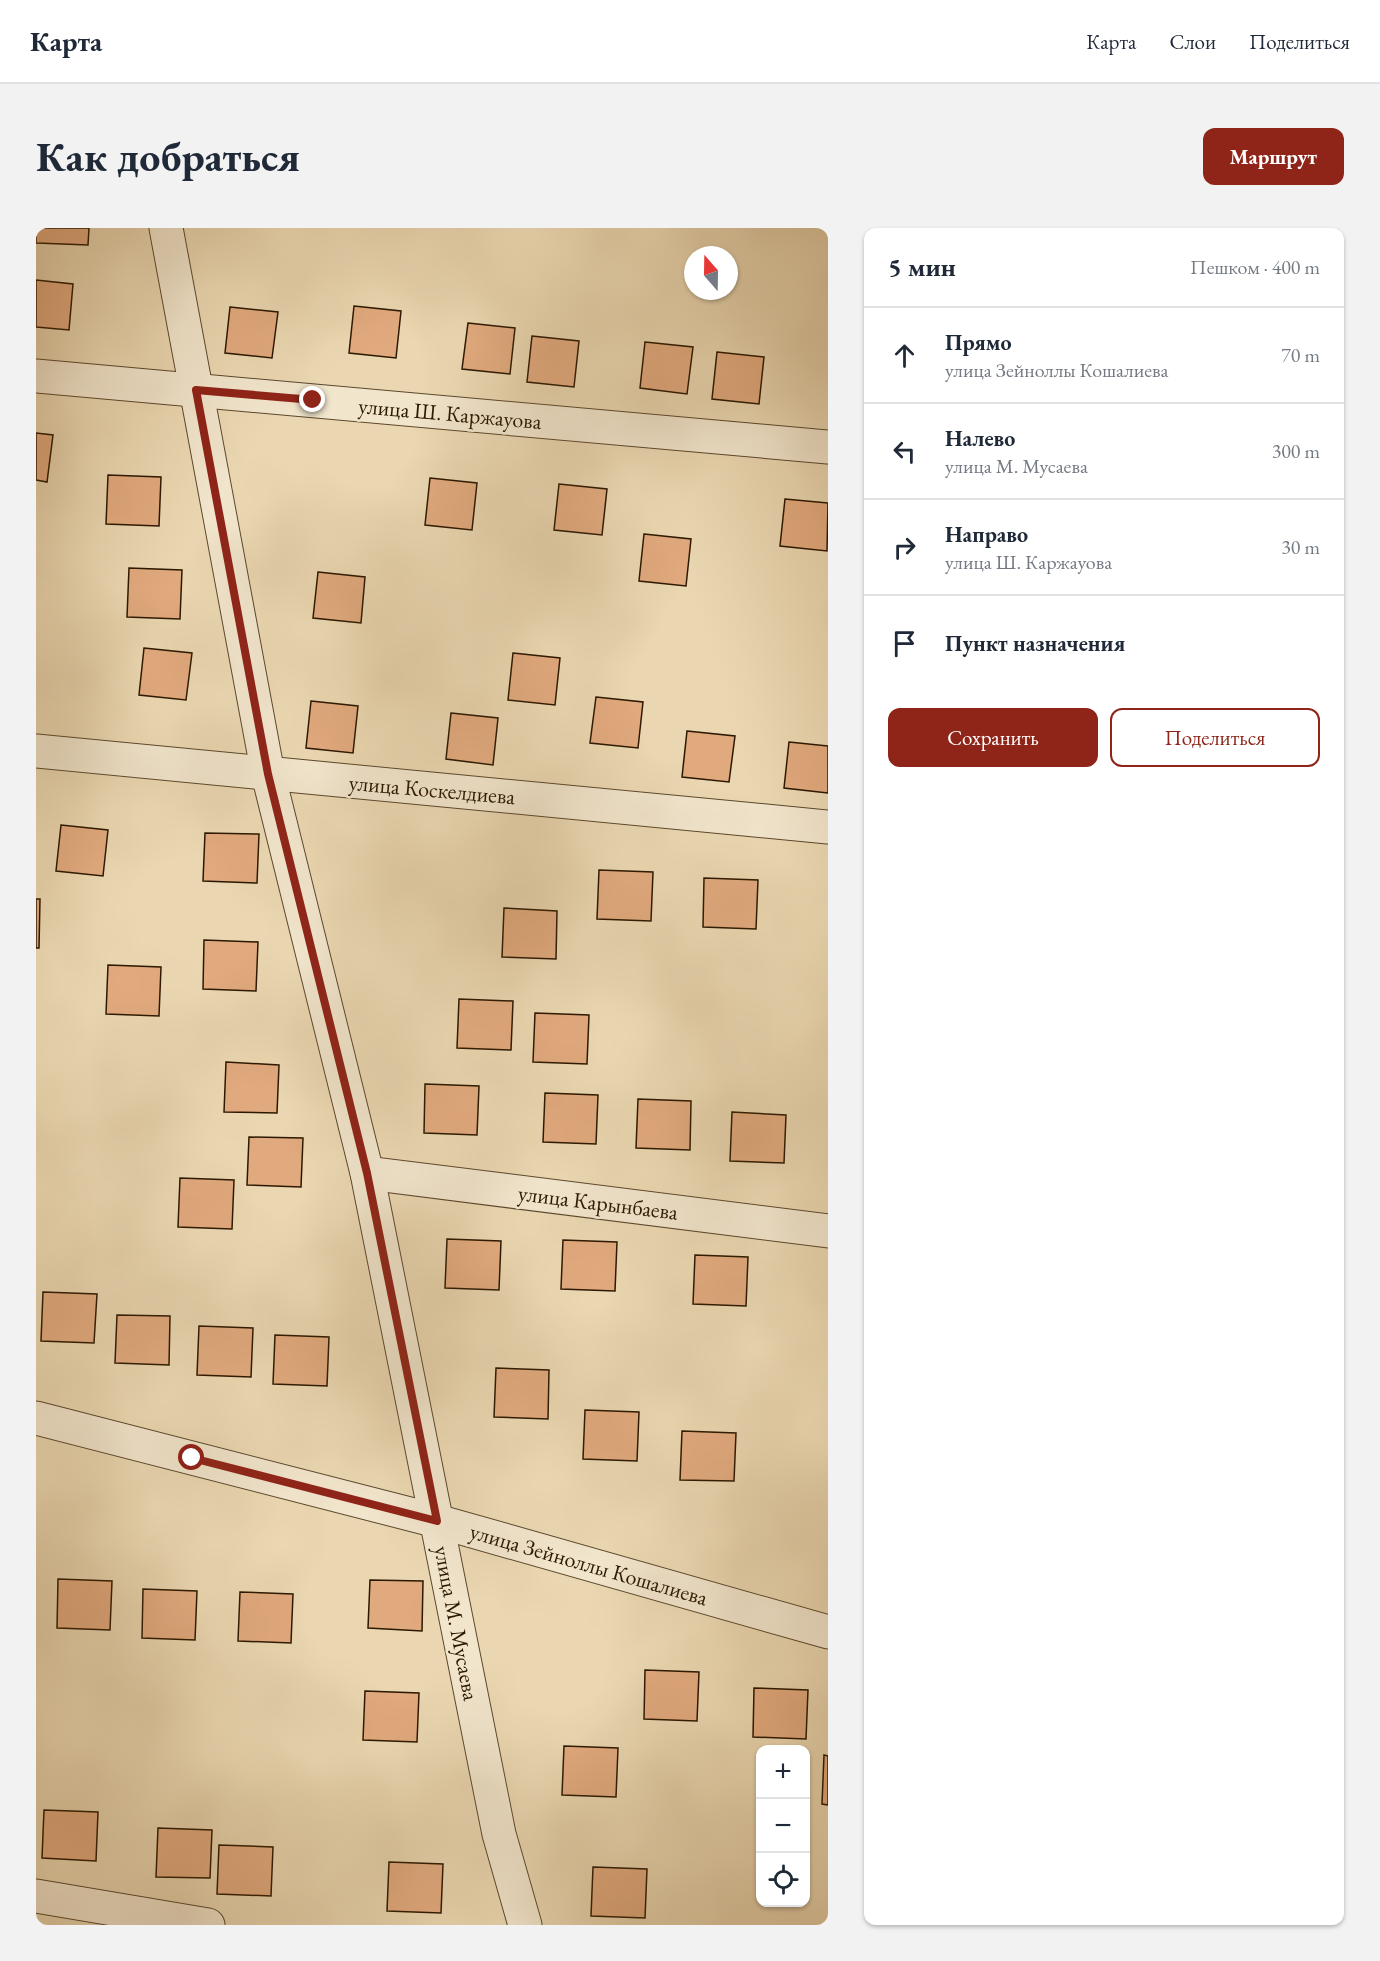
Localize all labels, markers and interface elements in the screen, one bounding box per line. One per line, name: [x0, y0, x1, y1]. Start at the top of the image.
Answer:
text: Карта: [30, 23, 102, 59]
text: Карта: [1086, 28, 1136, 55]
text: Слои: [1169, 28, 1216, 55]
text: Поделиться: [1249, 28, 1350, 55]
button: Маршрут: [1203, 128, 1344, 185]
text: Как добраться: [36, 129, 300, 184]
north arrow: [684, 246, 738, 300]
text: 5 мин: [888, 250, 956, 284]
text: Пешком · 400 m: [1190, 254, 1320, 280]
text: Прямо: [945, 328, 1012, 357]
icon: ahead: [888, 339, 921, 372]
text: 70 m: [1281, 342, 1320, 368]
text: улица Зейноллы Кошалиева: [945, 357, 1169, 383]
route end: [299, 386, 325, 412]
street label: улица Ш. Каржауова: [357, 391, 543, 436]
text: Налево: [945, 424, 1015, 453]
icon: left: [888, 435, 921, 468]
text: 300 m: [1272, 438, 1320, 464]
text: улица М. Мусаева: [945, 453, 1088, 479]
text: Направо: [945, 520, 1028, 549]
icon: right: [888, 531, 921, 564]
text: 30 m: [1281, 534, 1320, 560]
text: улица Ш. Каржауова: [945, 549, 1112, 575]
icon: arrive: [888, 627, 921, 660]
text: Пункт назначения: [945, 629, 1125, 658]
button: Сохранить: [888, 708, 1098, 767]
button: Поделиться: [1110, 708, 1320, 767]
street label: улица Коскелдиева: [348, 768, 517, 811]
street label: улица Карынбаева: [516, 1178, 680, 1227]
route start: [178, 1444, 204, 1470]
street label: улица Зейноллы Кошалиева: [467, 1517, 711, 1612]
street label: улица М. Мусаева: [427, 1543, 486, 1703]
map controls: [756, 1745, 810, 1907]
button: +: [756, 1745, 810, 1799]
button: −: [756, 1799, 810, 1853]
button: locate: [756, 1853, 810, 1907]

